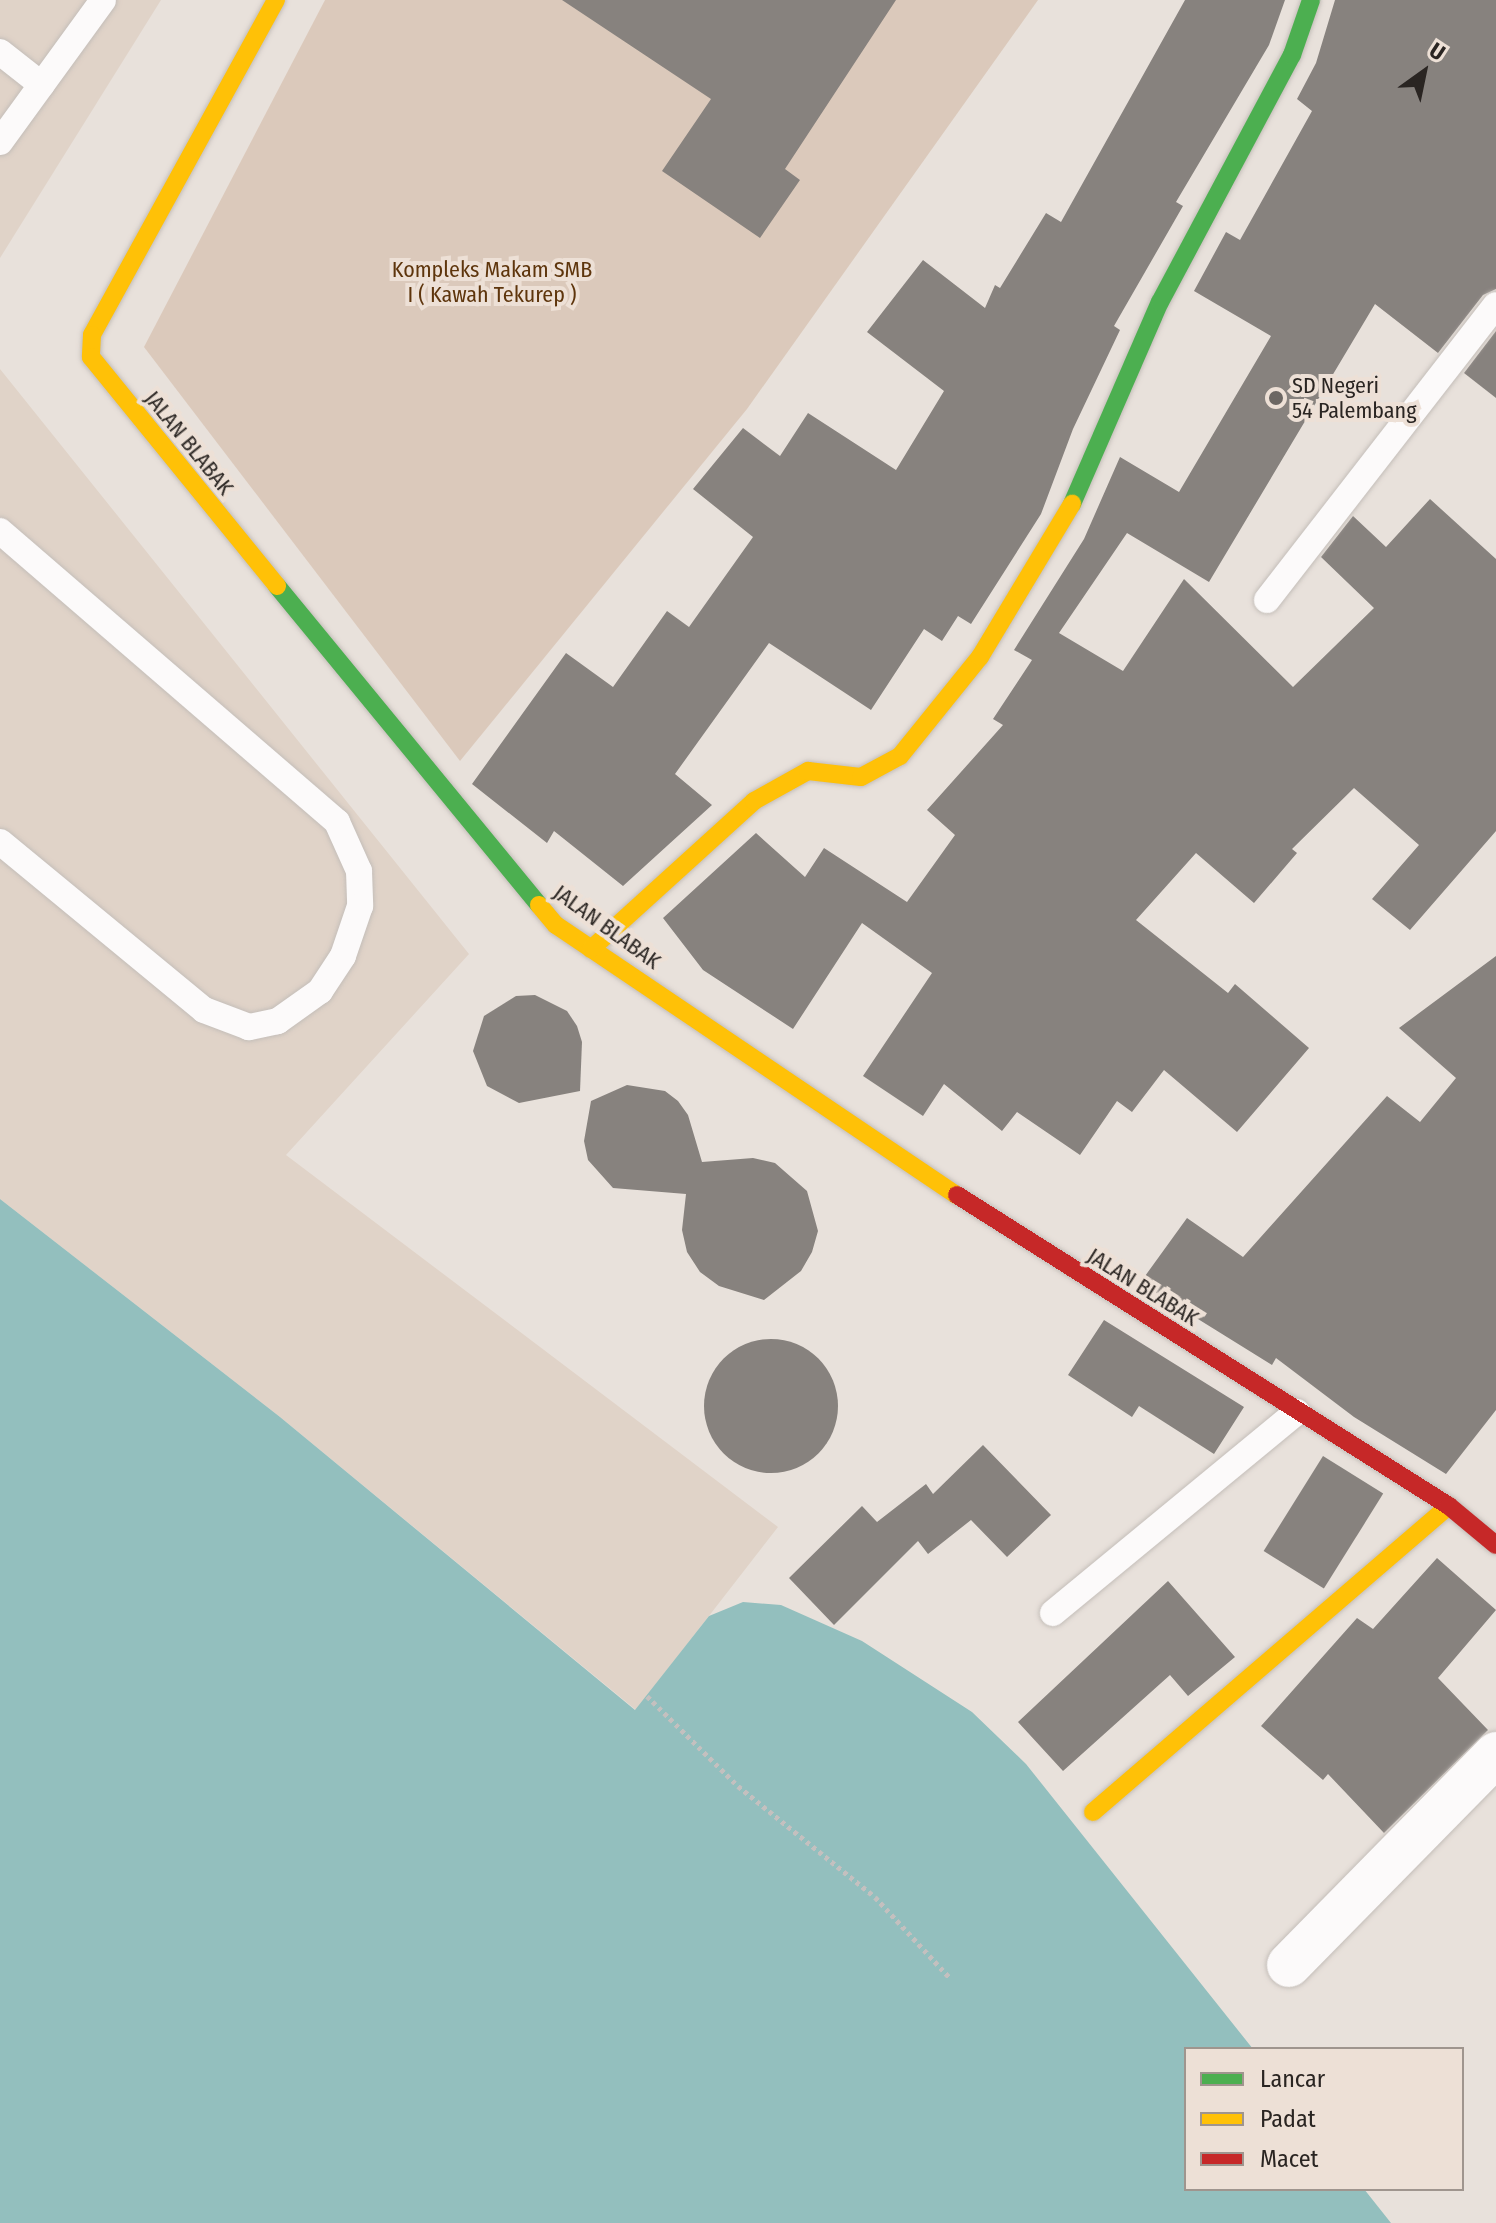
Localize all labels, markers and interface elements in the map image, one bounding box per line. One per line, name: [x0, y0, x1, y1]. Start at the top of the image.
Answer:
north arrow: [1384, 32, 1464, 112]
text: U: [1425, 37, 1450, 66]
park label: Kompleks Makam SMB I ( Kawah Tekurep ): [392, 256, 592, 308]
place label: SD Negeri 54 Palembang: [1292, 372, 1417, 424]
street label: JALAN BLABAK: [139, 386, 239, 500]
marker: SD Negeri 54 Palembang: [1267, 389, 1285, 407]
street label: JALAN BLABAK: [548, 879, 666, 975]
street label: JALAN BLABAK: [1083, 1242, 1203, 1332]
legend: [1184, 2047, 1464, 2191]
text: Lancar: [1260, 2065, 1325, 2093]
text: Padat: [1260, 2105, 1316, 2133]
text: Macet: [1260, 2145, 1318, 2173]

